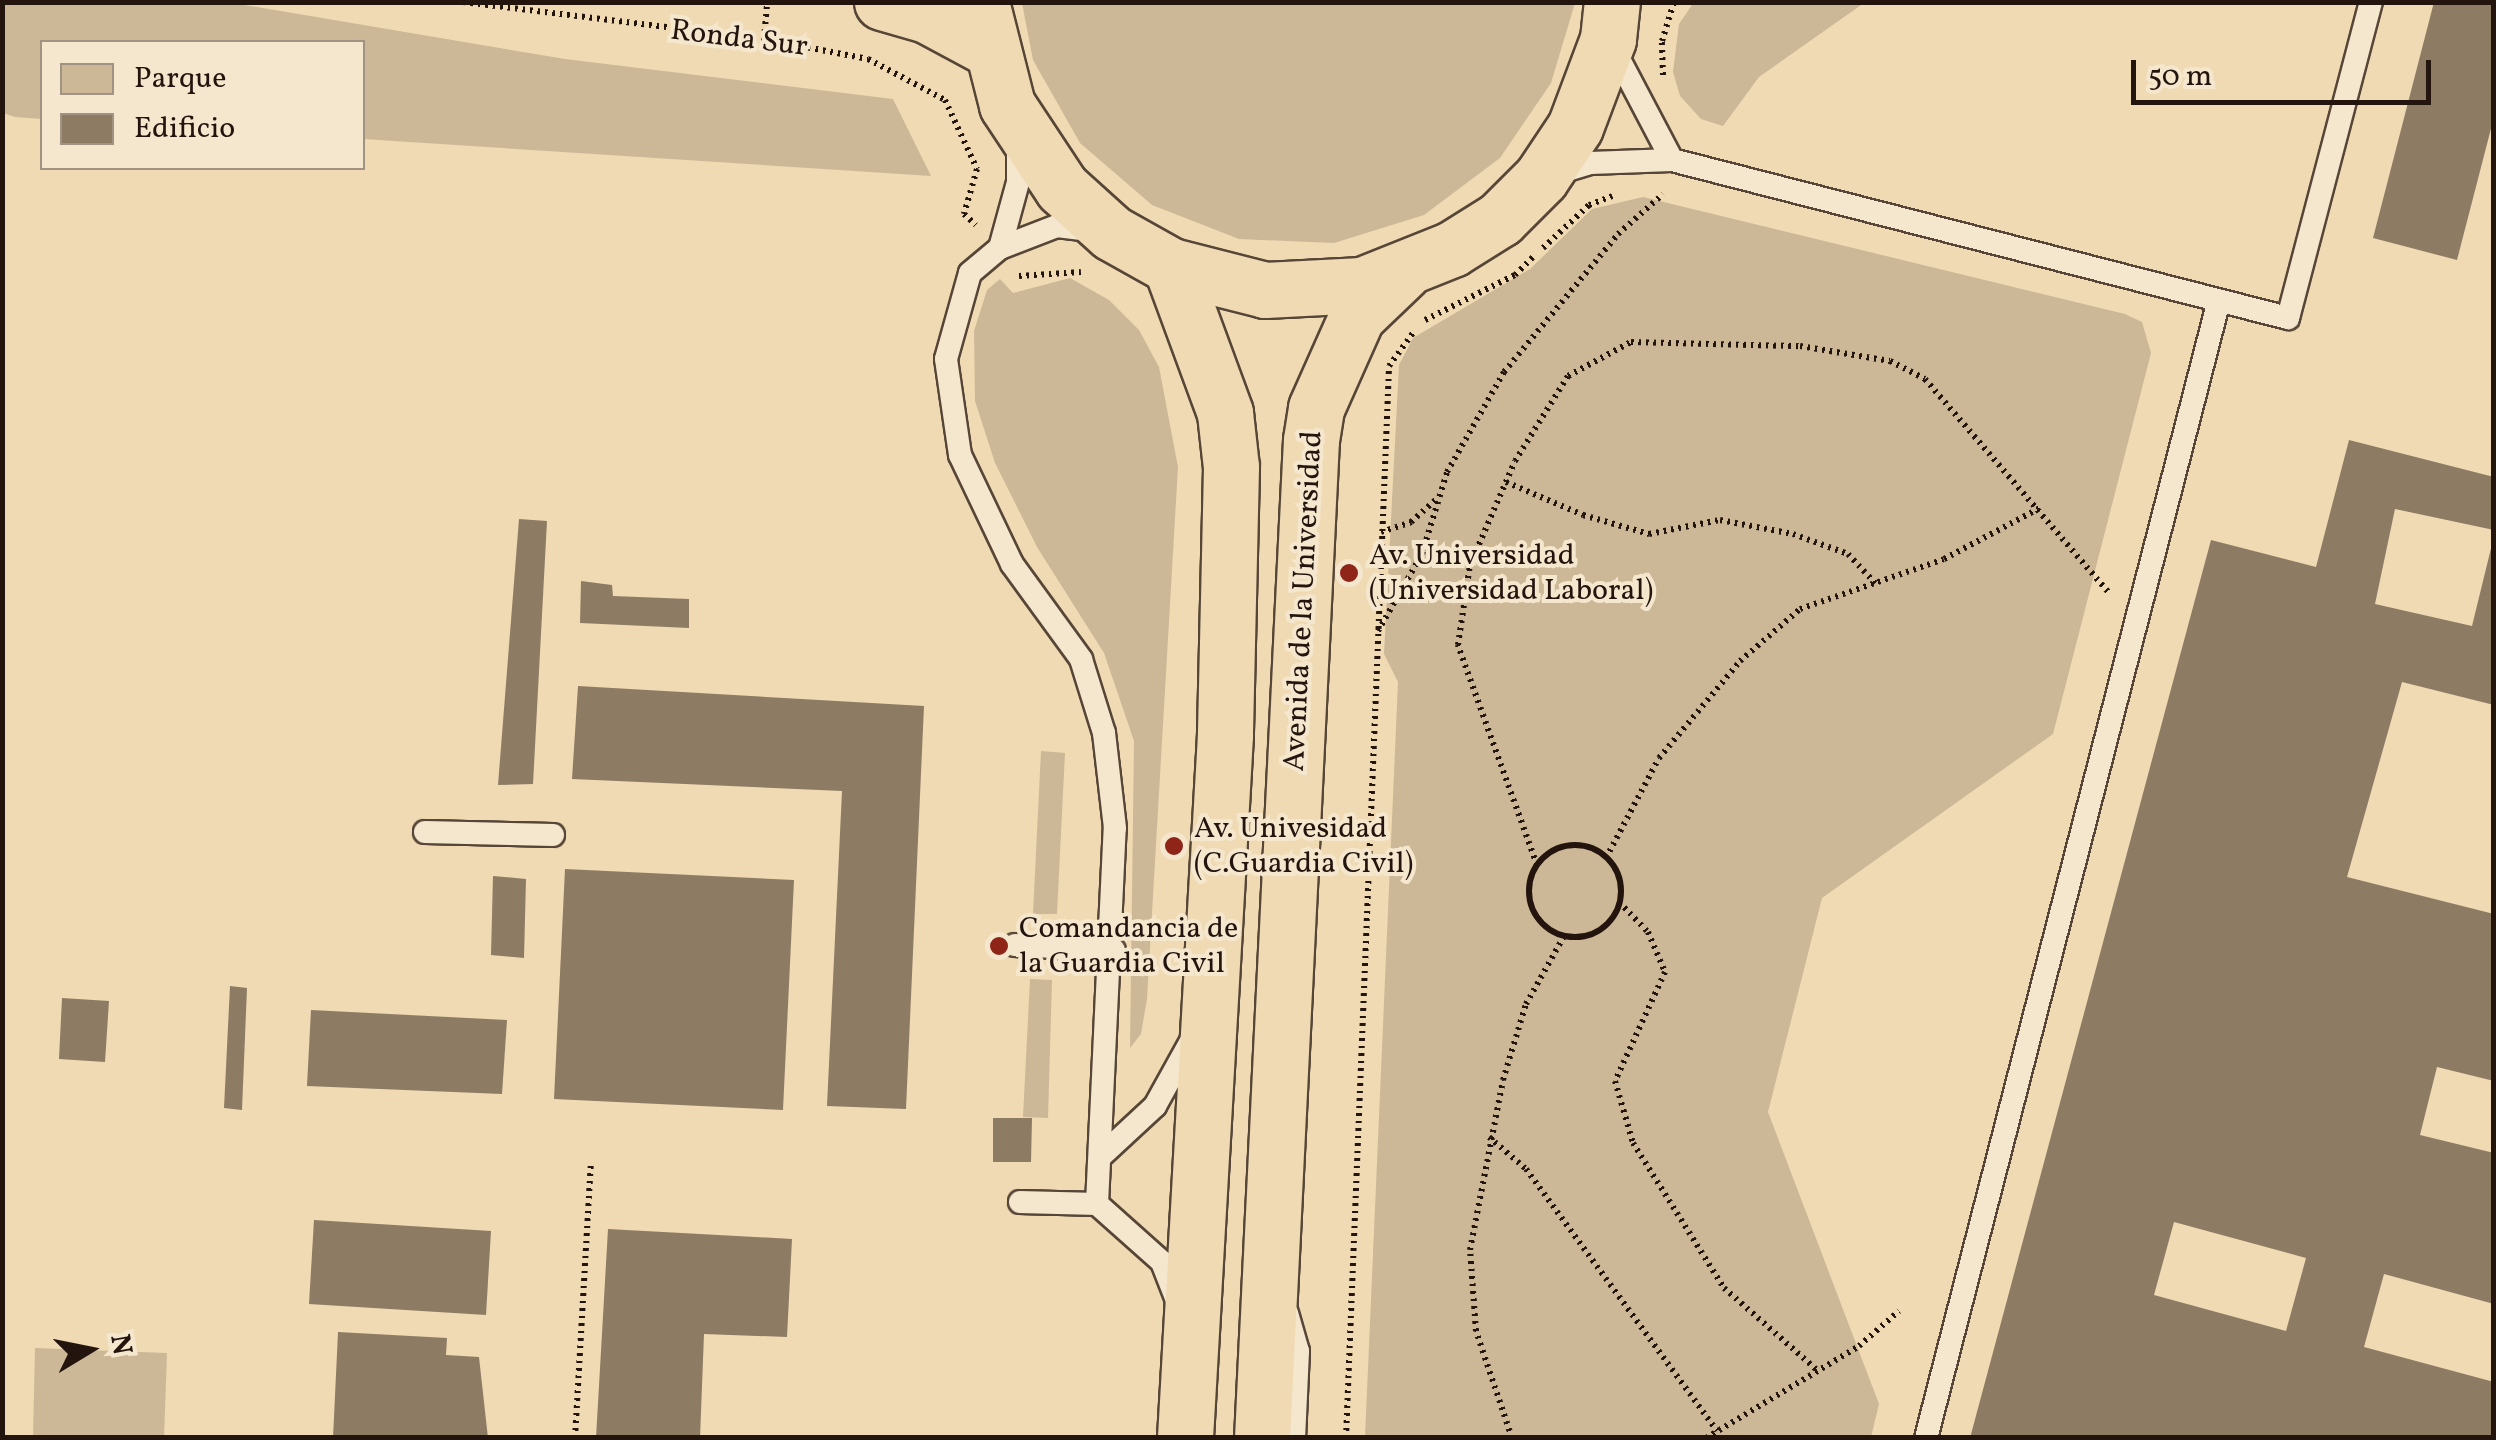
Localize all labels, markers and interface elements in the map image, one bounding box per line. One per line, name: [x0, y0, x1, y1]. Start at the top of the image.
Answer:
street label: Ronda Sur: [668, 13, 810, 65]
legend: [40, 40, 365, 170]
scale bar: [2136, 40, 2436, 102]
text: 50 m: [2148, 56, 2212, 98]
text: Parque: [134, 58, 226, 100]
text: Edificio: [134, 108, 235, 150]
street label: Avenida de la Universidad: [1277, 430, 1331, 772]
place label: Av. Universidad (Universidad Laboral): [1369, 538, 1653, 608]
marker: Av. Universidad (Universidad Laboral): [1338, 562, 1360, 584]
place label: Av. Univesidad (C.Guardia Civil): [1194, 811, 1413, 882]
marker: Av. Univesidad (C.Guardia Civil): [1163, 835, 1185, 857]
place label: Comandancia de la Guardia Civil: [1019, 911, 1238, 982]
marker: Comandancia de la Guardia Civil: [988, 935, 1010, 957]
north arrow: [40, 1300, 140, 1400]
text: N: [99, 1331, 141, 1358]

